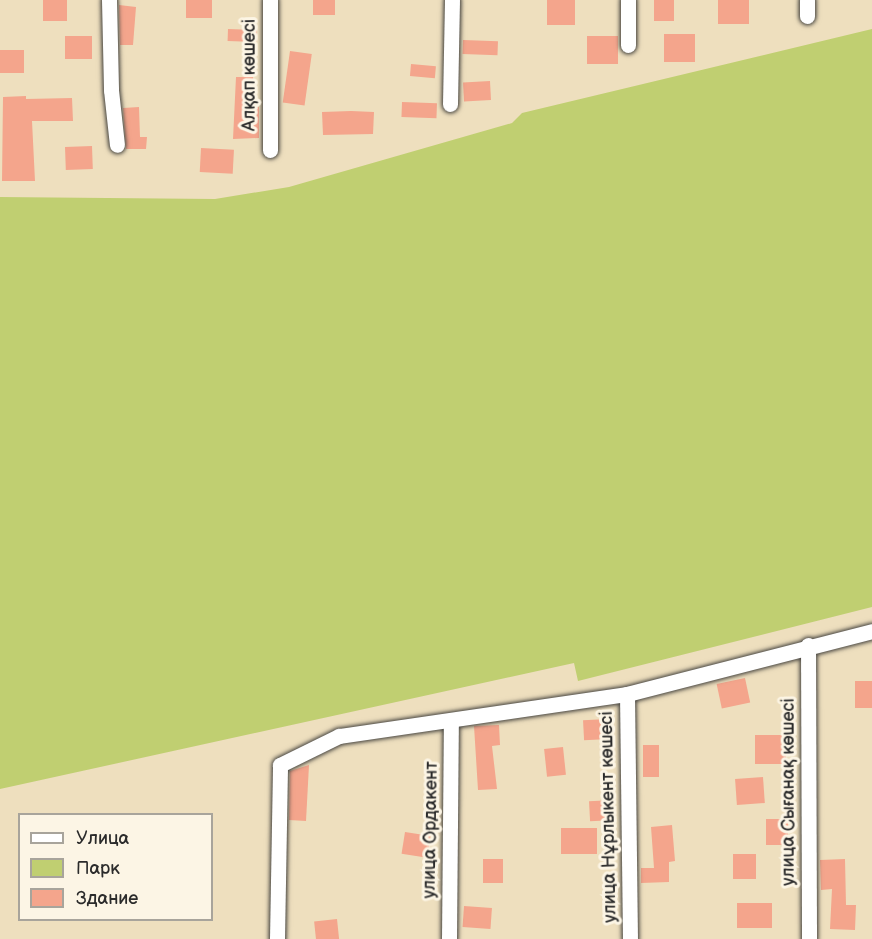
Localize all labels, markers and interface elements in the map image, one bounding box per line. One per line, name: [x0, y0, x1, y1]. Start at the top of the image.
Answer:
street label: Алқап көшесі: [239, 19, 261, 131]
street label: улица Сығанақ көшесі: [778, 698, 800, 886]
street label: улица Нұрлыкент көшесі: [596, 711, 622, 923]
street label: улица Ордакент: [419, 761, 443, 899]
legend: [18, 813, 213, 921]
text: Улица: [76, 828, 129, 849]
text: Парк: [76, 858, 120, 879]
text: Здание: [76, 888, 138, 909]

